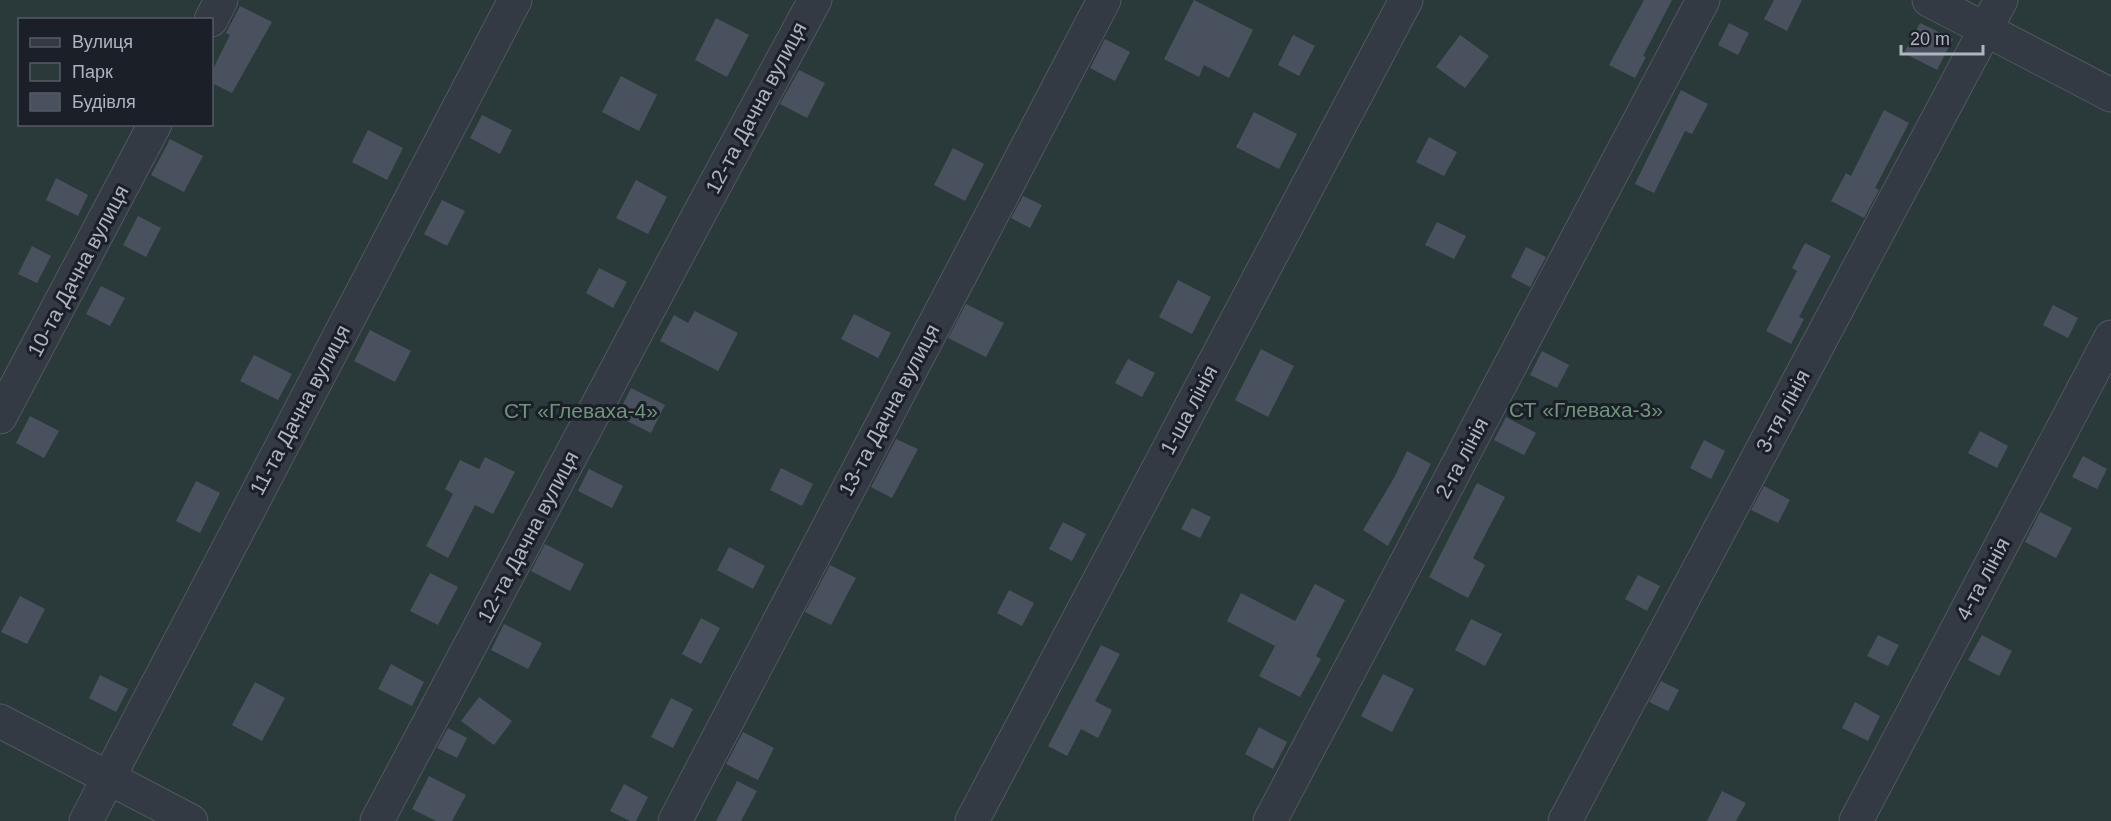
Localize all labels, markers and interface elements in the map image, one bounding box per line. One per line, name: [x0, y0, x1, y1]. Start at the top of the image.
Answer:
legend: [18, 18, 213, 126]
street label: 12-та Дачна вулиця: [701, 18, 811, 197]
scale bar: [1901, 18, 1984, 56]
text: 20 m: [1910, 29, 1950, 49]
text: Вулиця: [72, 32, 133, 52]
text: Парк: [72, 62, 113, 82]
text: Будівля: [72, 92, 136, 112]
street label: 10-та Дачна вулиця: [23, 181, 133, 360]
street label: 13-та Дачна вулиця: [834, 320, 944, 499]
street label: 11-та Дачна вулиця: [245, 321, 354, 499]
street label: 1-ша лінія: [1155, 361, 1222, 458]
street label: 3-тя лінія: [1751, 366, 1814, 456]
park label: СТ «Глеваха-3»: [1509, 398, 1663, 421]
park label: СТ «Глеваха-4»: [504, 399, 658, 422]
street label: 2-га лінія: [1431, 414, 1492, 502]
street label: 12-та Дачна вулиця: [473, 447, 583, 626]
street label: 4-та лінія: [1951, 534, 2014, 624]

